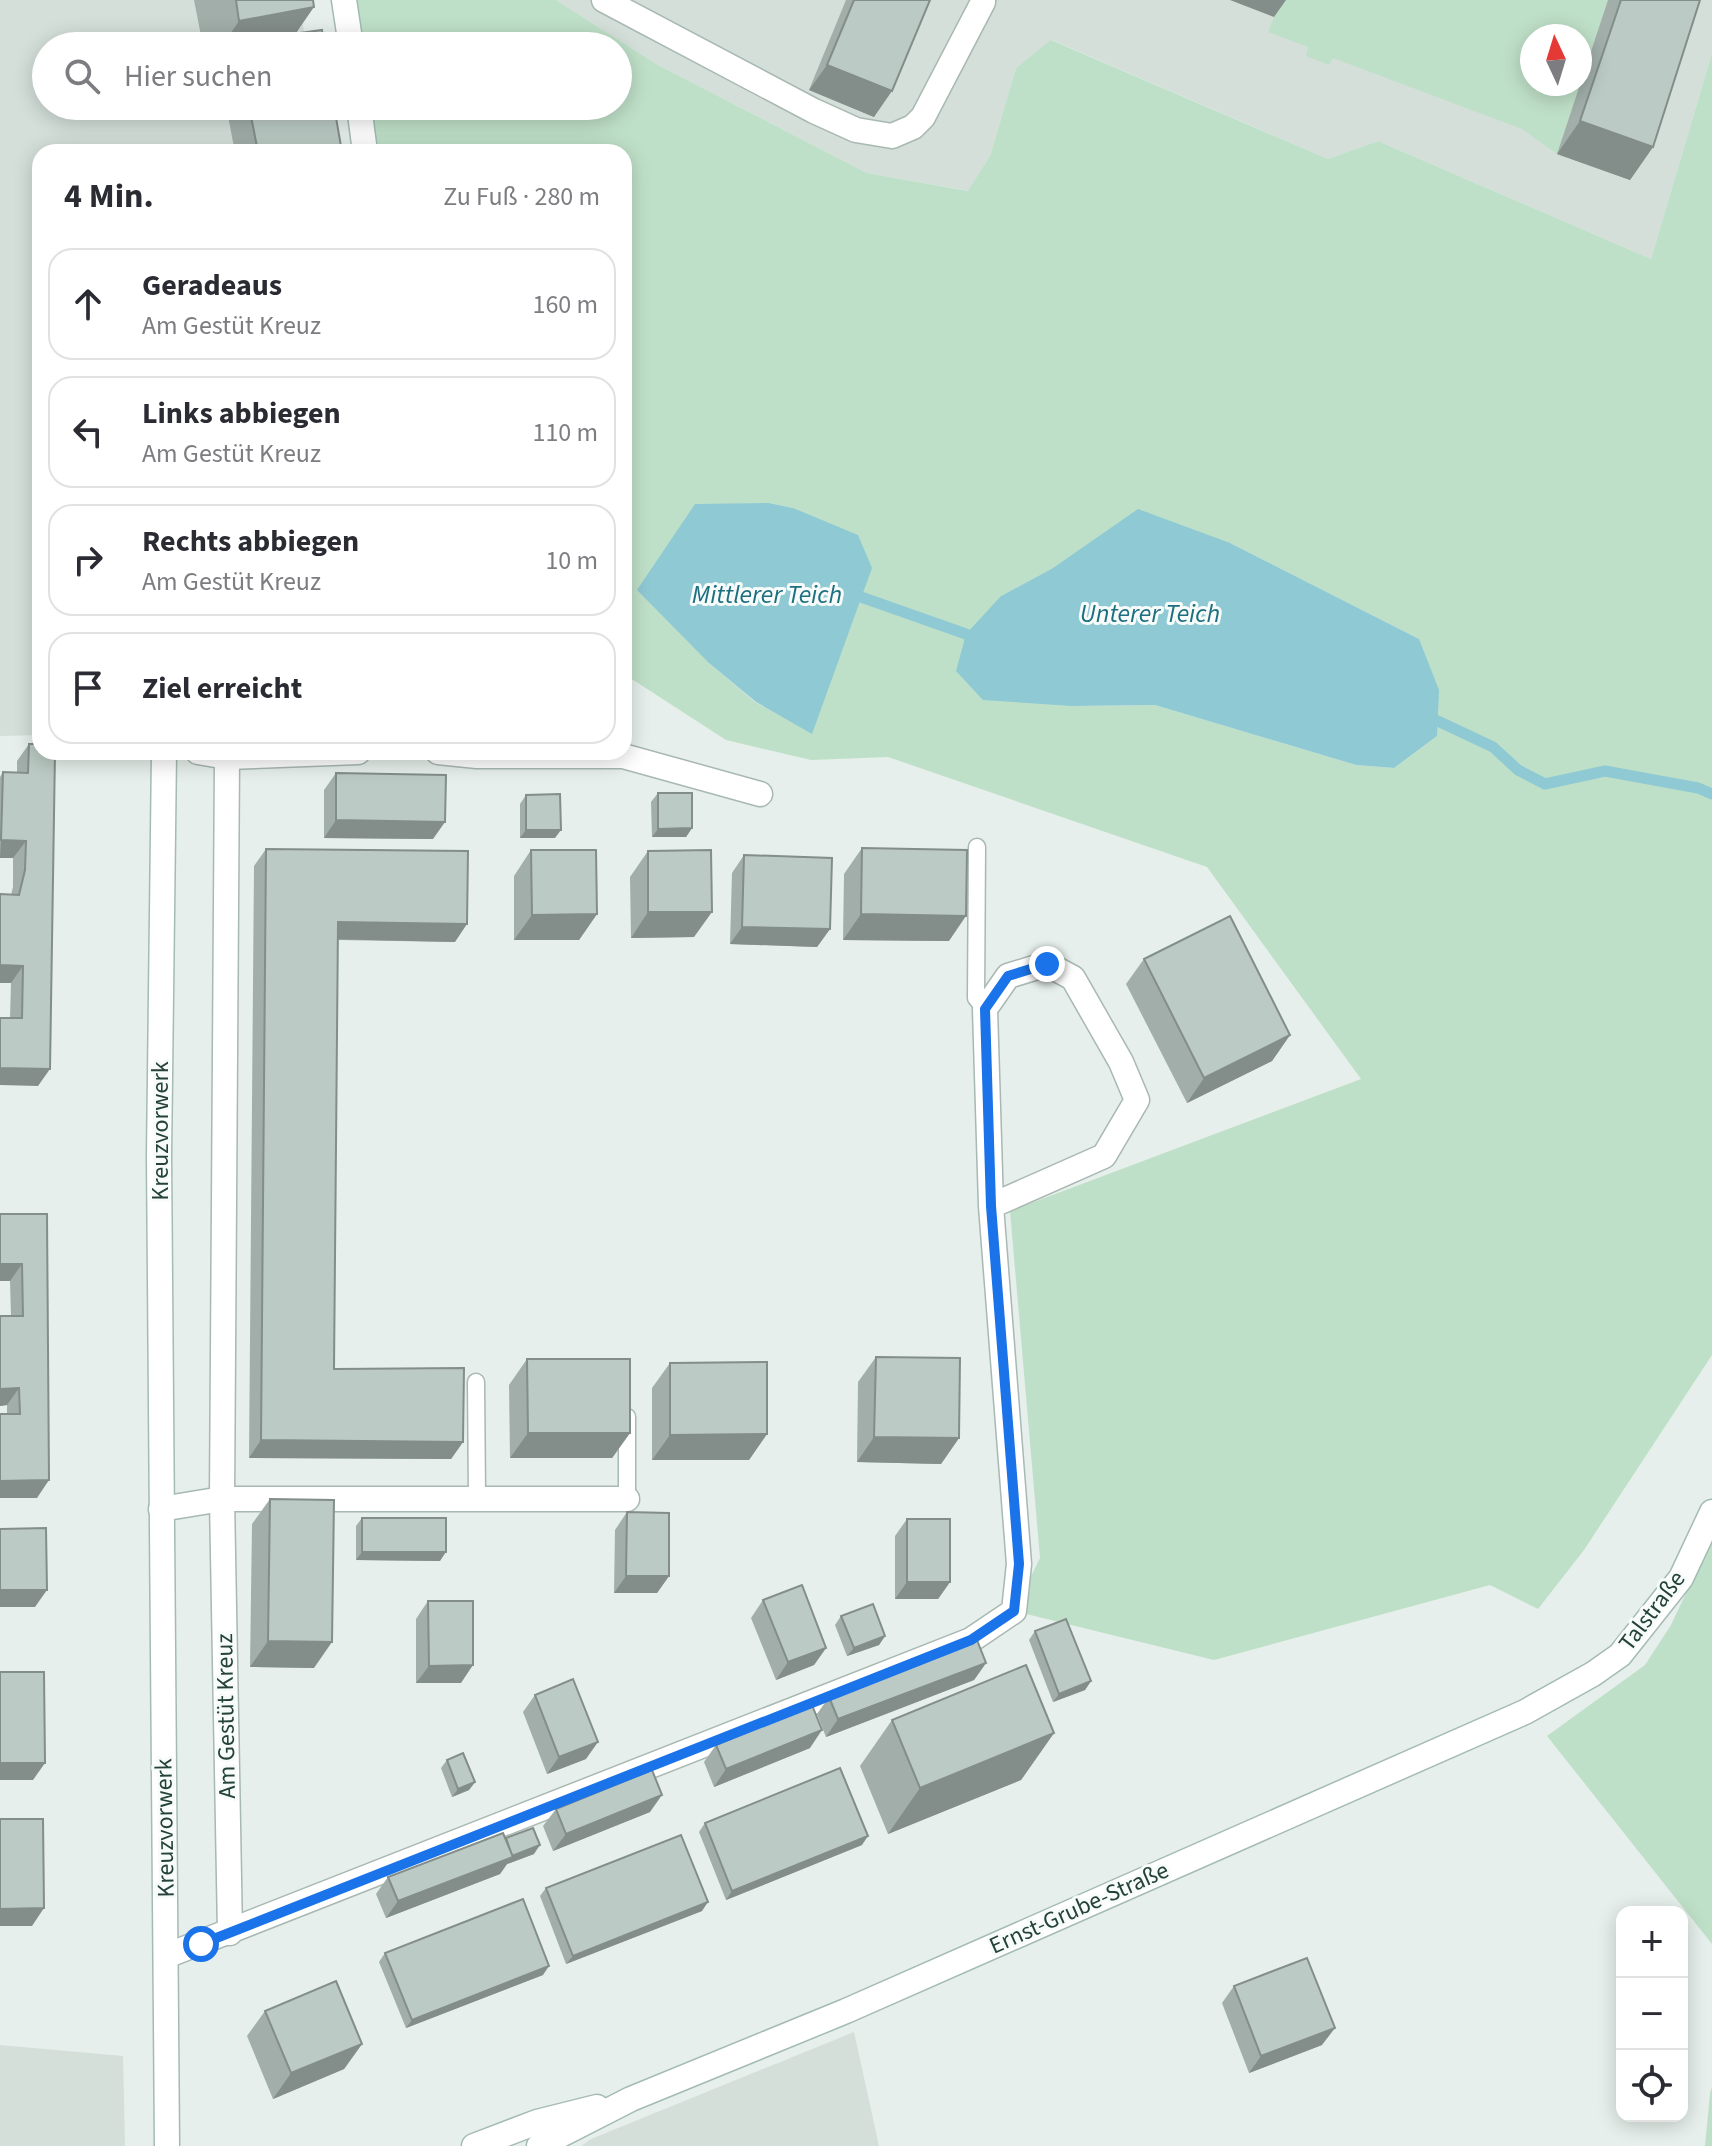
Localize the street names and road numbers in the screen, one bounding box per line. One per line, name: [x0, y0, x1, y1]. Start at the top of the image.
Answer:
street label: Kreuzvorwerk: [143, 1061, 178, 1201]
street label: Talstraße: [1610, 1563, 1694, 1659]
street label: Am Gestüt Kreuz: [207, 1633, 245, 1799]
street label: Kreuzvorwerk: [146, 1758, 184, 1898]
street label: Ernst-Grube-Straße: [984, 1853, 1174, 1963]

